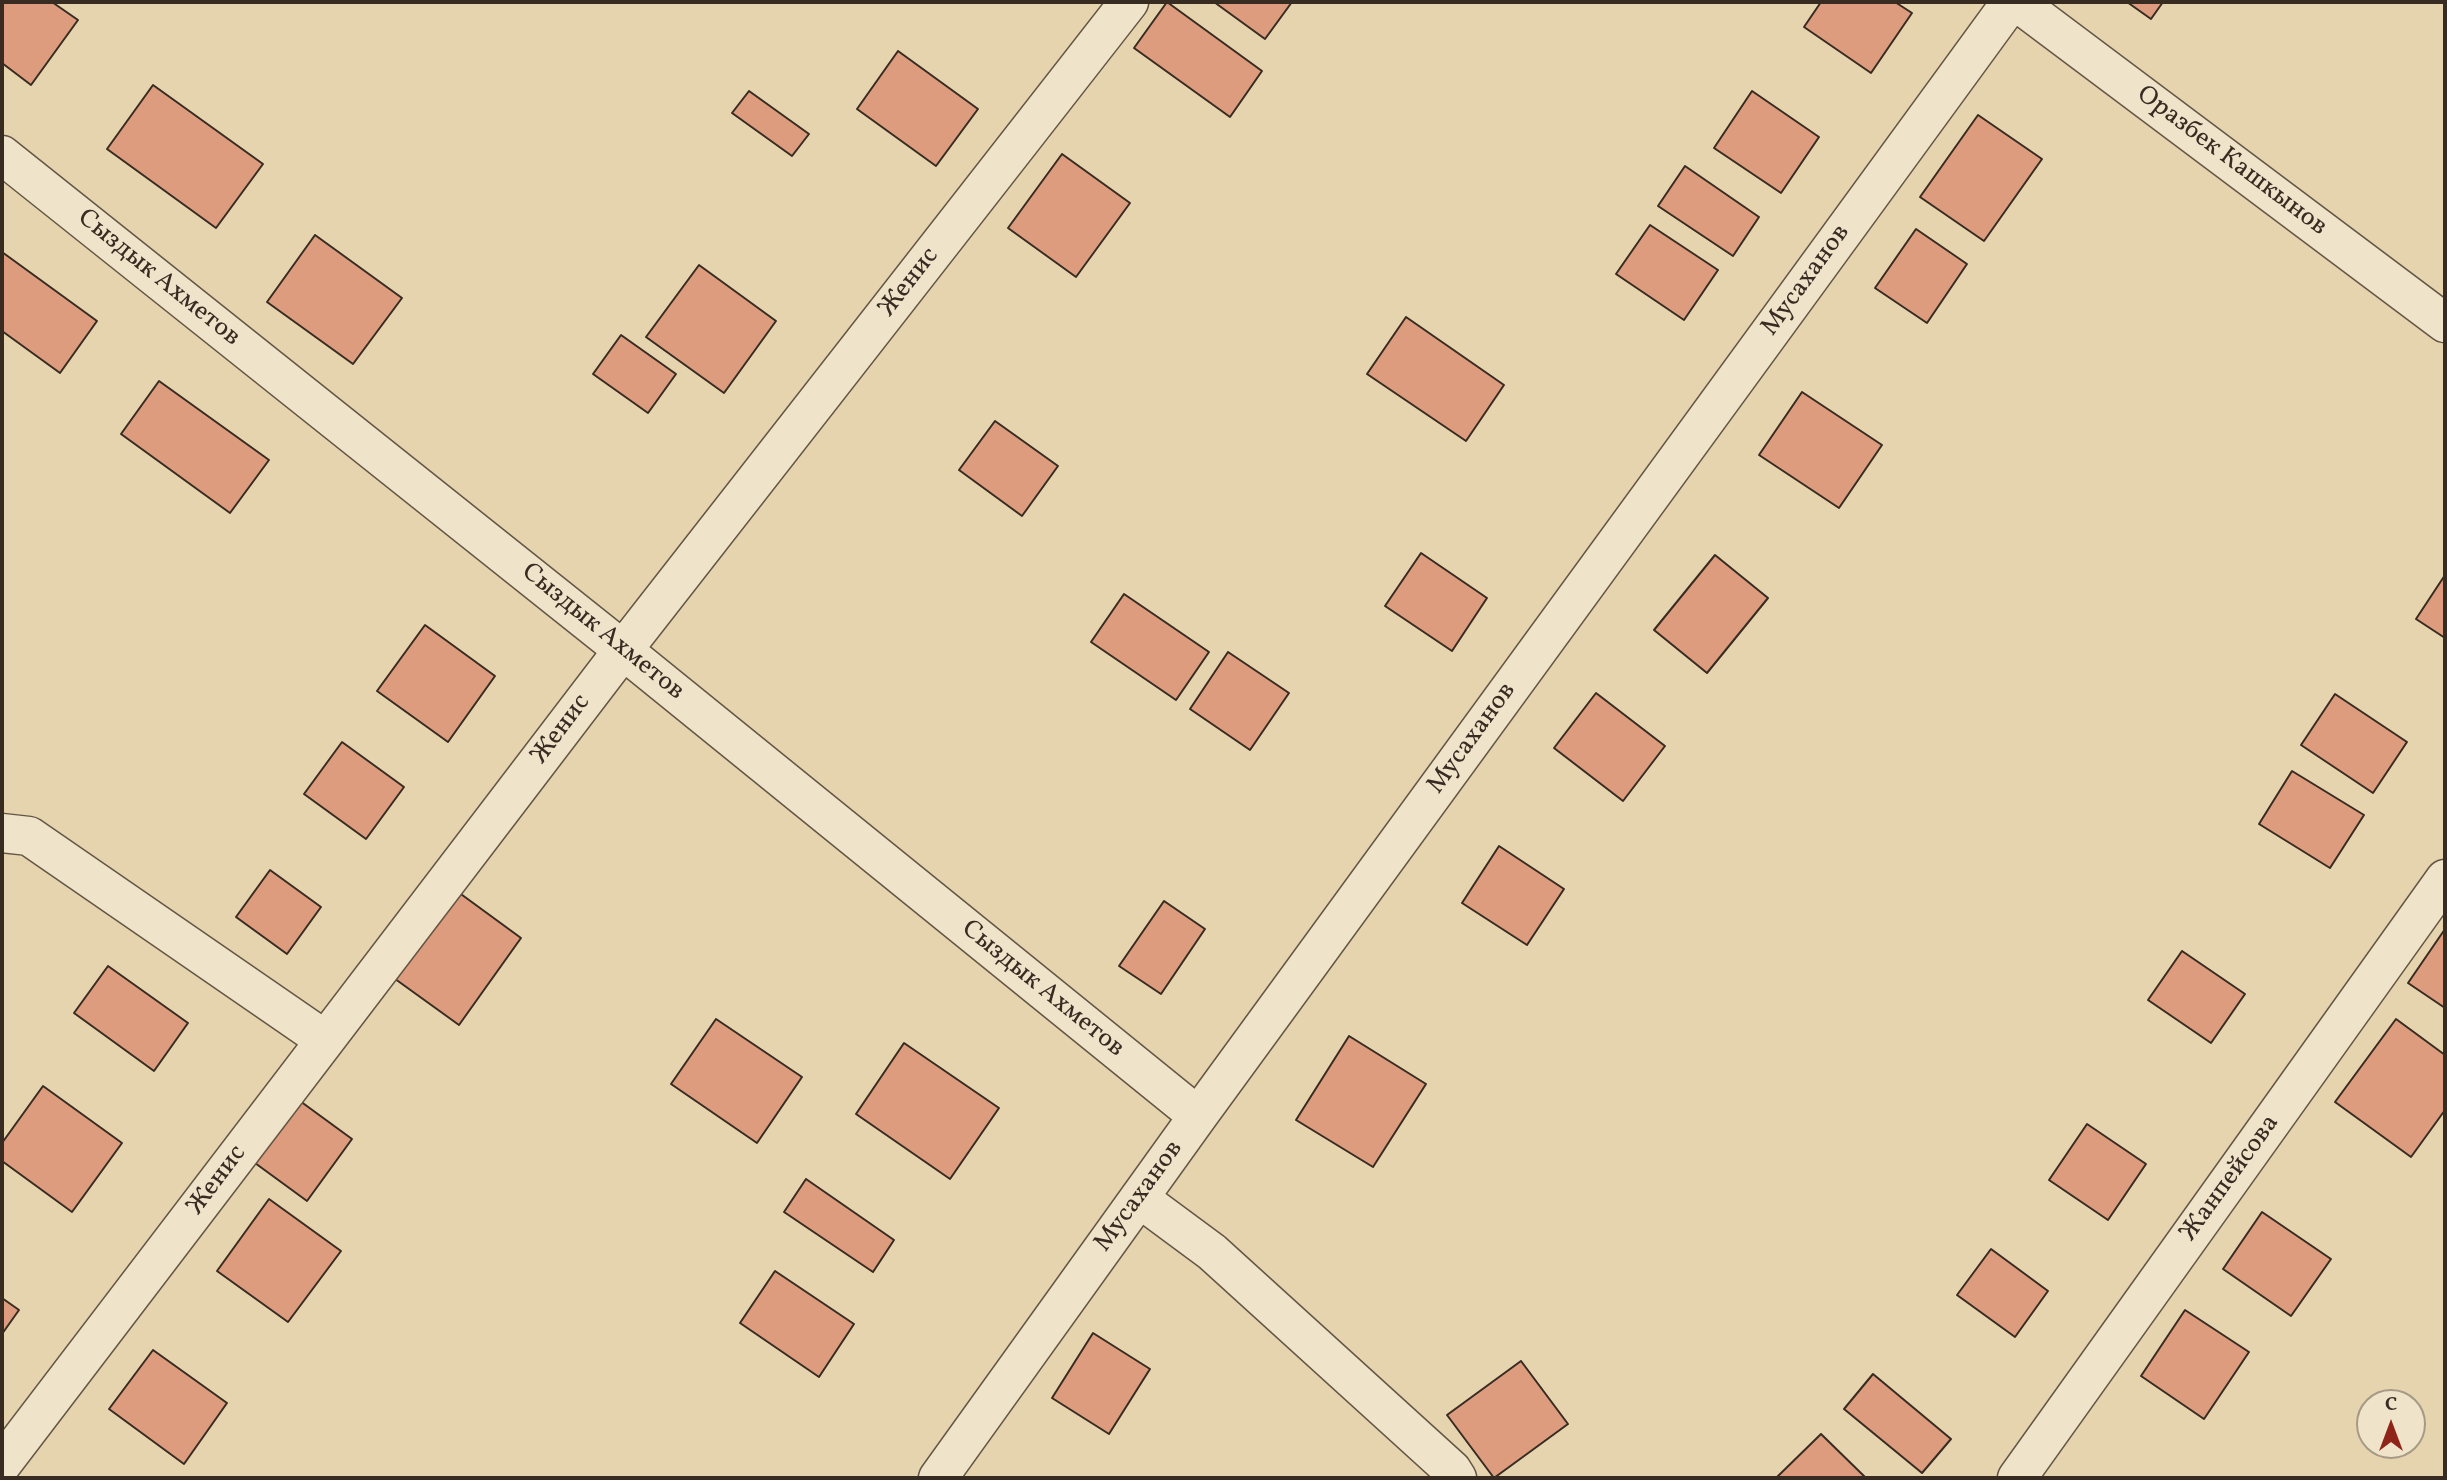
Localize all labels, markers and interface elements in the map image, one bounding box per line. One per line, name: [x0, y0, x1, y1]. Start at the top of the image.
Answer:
street label: Оразбек Кашкынов: [2130, 80, 2332, 244]
street label: Сыздык Ахметов: [70, 204, 246, 354]
street label: Мусаханов: [1756, 219, 1858, 343]
street label: Женис: [873, 242, 947, 324]
street label: Сыздык Ахметов: [514, 558, 690, 708]
street label: Мусаханов: [1422, 677, 1524, 801]
street label: Женис: [526, 689, 598, 771]
street label: Сыздык Ахметов: [954, 915, 1130, 1065]
street label: Жанпейсова: [2175, 1110, 2287, 1248]
street label: Мусаханов: [1089, 1135, 1191, 1259]
street label: Женис: [182, 1140, 254, 1222]
north arrow: [2356, 1389, 2426, 1459]
text: С: [2385, 1392, 2397, 1418]

